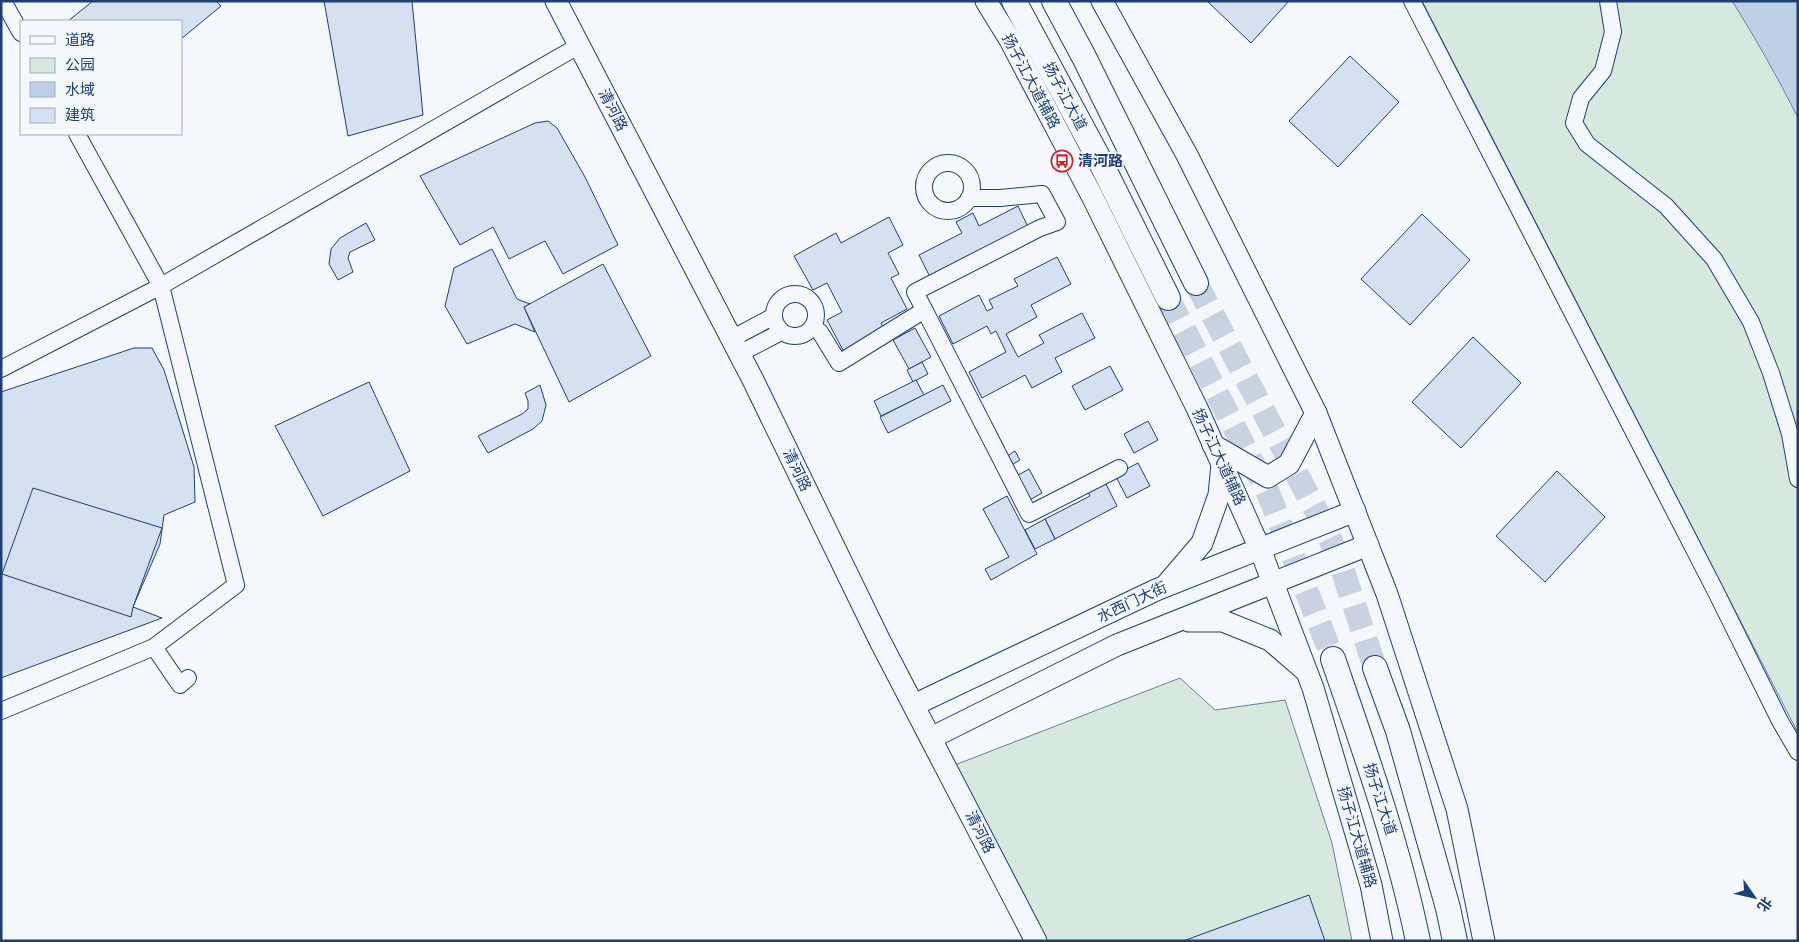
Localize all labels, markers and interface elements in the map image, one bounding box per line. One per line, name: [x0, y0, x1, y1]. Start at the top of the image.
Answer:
legend: [20, 20, 182, 135]
street label: 扬子江大道辅路: [998, 30, 1064, 132]
text: 道路: [65, 31, 95, 49]
text: 公园: [65, 56, 95, 74]
street label: 扬子江大道: [1039, 59, 1091, 133]
text: 水域: [65, 81, 95, 99]
street label: 清河路: [595, 86, 631, 134]
text: 建筑: [65, 106, 95, 124]
bus stop icon: 清河路: [1050, 149, 1074, 173]
place label: 清河路: [1078, 152, 1123, 170]
street label: 扬子江大道辅路: [1189, 406, 1249, 508]
street label: 清河路: [779, 446, 815, 494]
street label: 水西门大街: [1094, 578, 1170, 626]
street label: 扬子江大道: [1360, 761, 1400, 837]
street label: 扬子江大道辅路: [1334, 784, 1380, 890]
street label: 清河路: [962, 808, 998, 856]
north arrow: [1729, 872, 1779, 922]
text: 北: [1753, 893, 1775, 915]

